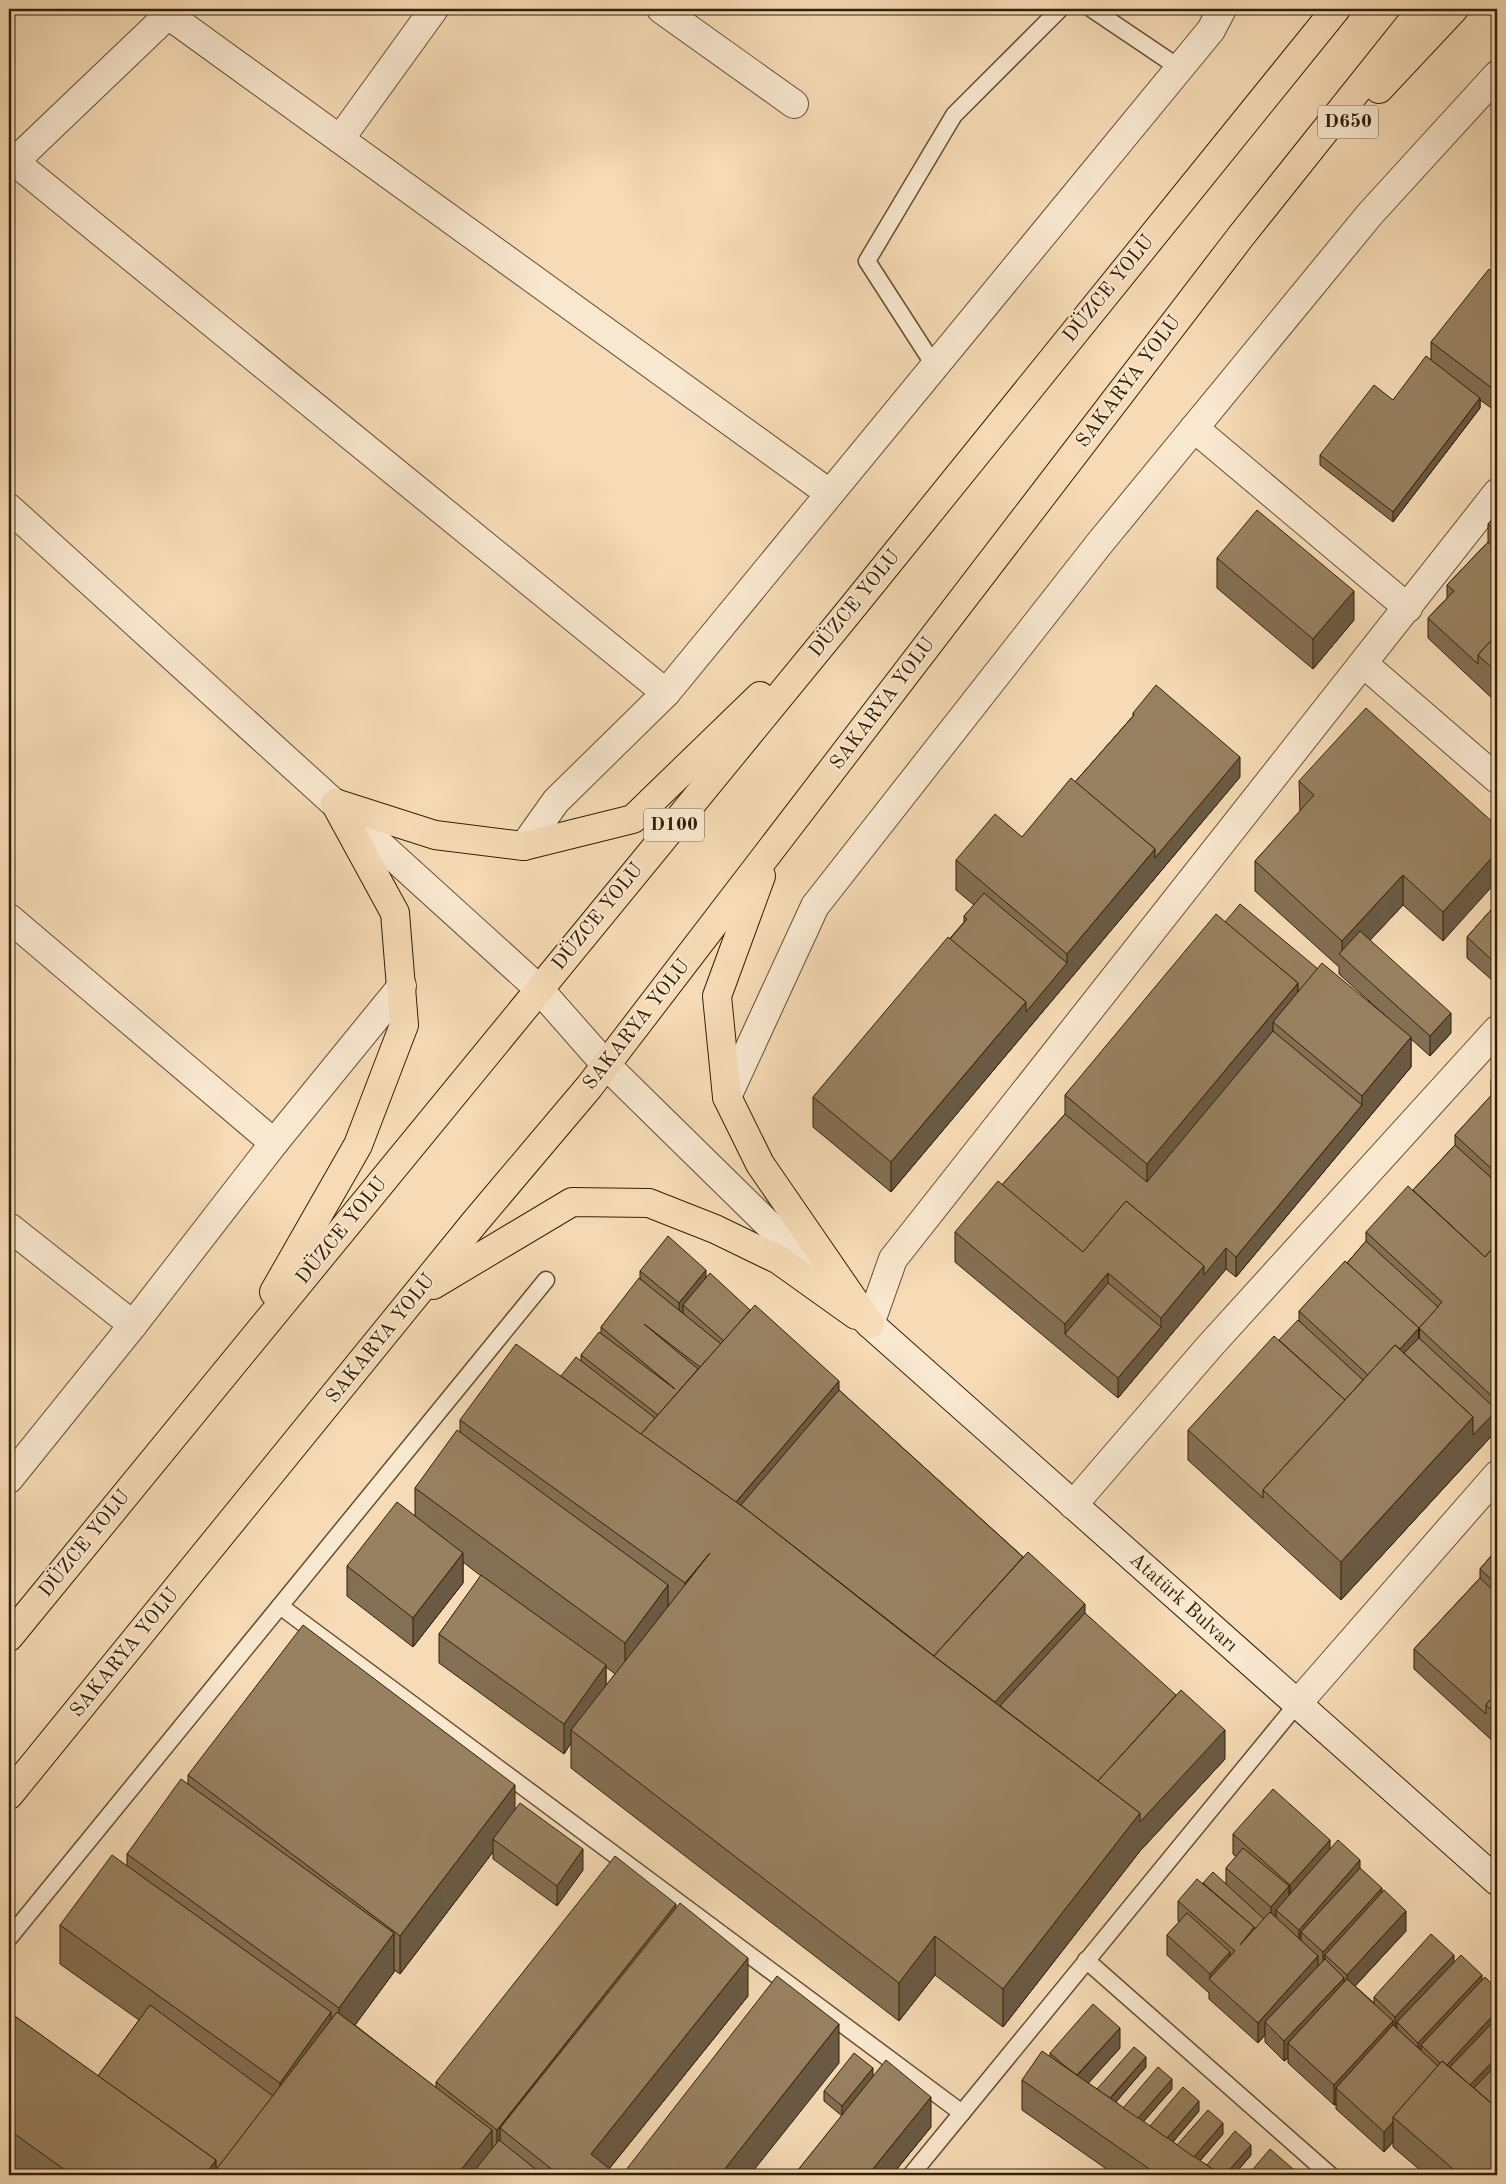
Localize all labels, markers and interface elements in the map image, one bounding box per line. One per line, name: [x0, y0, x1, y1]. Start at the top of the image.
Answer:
road number: D650: [1318, 105, 1378, 138]
street label: DÜZCE YOLU: [1057, 229, 1158, 346]
street label: SAKARYA YOLU: [1073, 312, 1185, 452]
street label: DÜZCE YOLU: [803, 544, 904, 661]
street label: SAKARYA YOLU: [827, 634, 939, 774]
road number: D100: [644, 808, 704, 842]
street label: DÜZCE YOLU: [546, 857, 647, 974]
street label: SAKARYA YOLU: [580, 956, 694, 1094]
street label: DÜZCE YOLU: [290, 1171, 391, 1288]
street label: SAKARYA YOLU: [323, 1270, 439, 1407]
street label: DÜZCE YOLU: [33, 1484, 134, 1601]
street label: Atatürk Bulvarı: [1125, 1550, 1241, 1656]
street label: SAKARYA YOLU: [67, 1584, 183, 1721]

